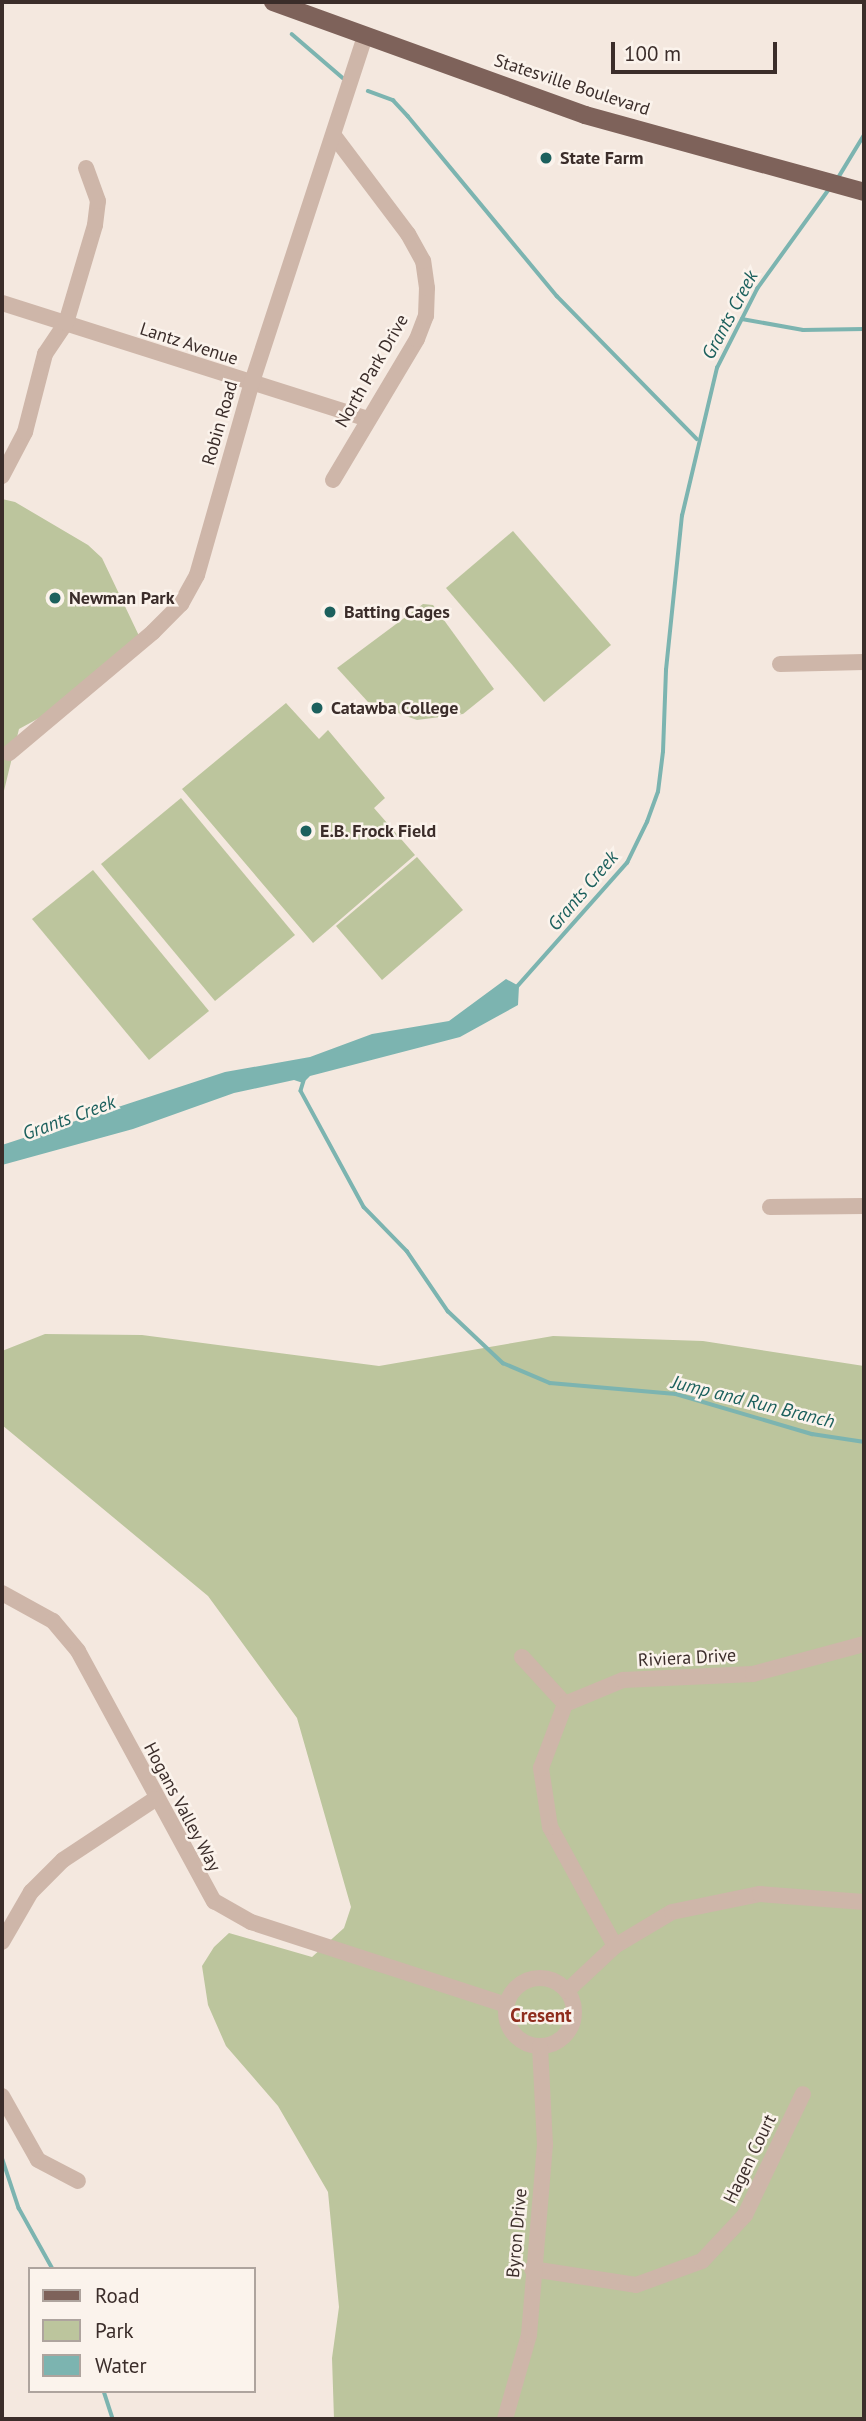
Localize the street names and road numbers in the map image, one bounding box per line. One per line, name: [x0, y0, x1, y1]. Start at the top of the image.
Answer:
street label: Statesville Boulevard: [491, 50, 653, 120]
street label: North Park Drive: [331, 310, 413, 432]
street label: Lantz Avenue: [137, 318, 241, 370]
street label: Robin Road: [198, 378, 242, 468]
street label: Riviera Drive: [637, 1645, 737, 1671]
street label: Hogans Valley Way: [138, 1738, 226, 1876]
street label: Hagen Court: [719, 2111, 781, 2207]
street label: Byron Drive: [502, 2187, 532, 2279]

